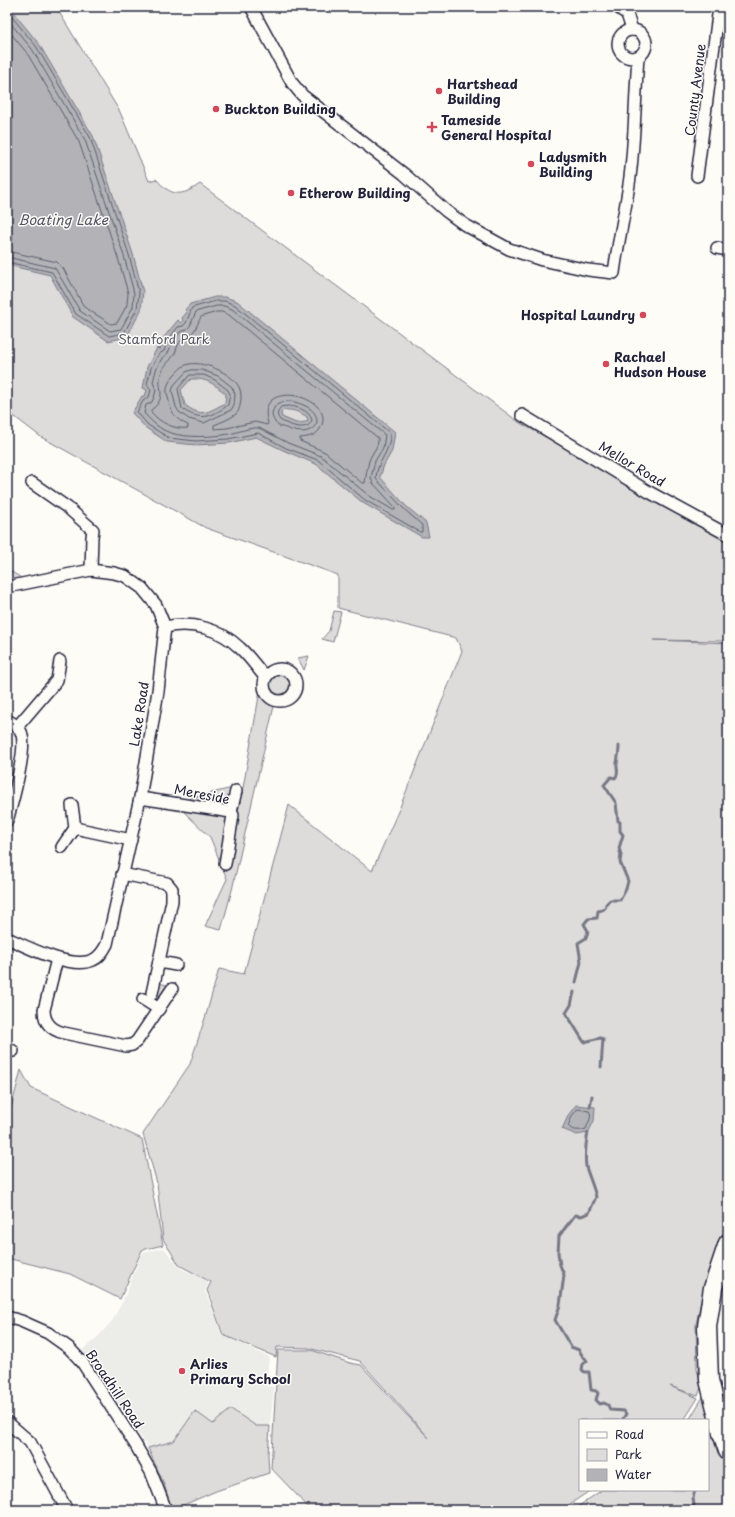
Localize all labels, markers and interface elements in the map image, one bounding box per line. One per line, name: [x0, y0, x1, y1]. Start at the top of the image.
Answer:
street label: County Avenue: [679, 43, 710, 137]
place label: Hartshead Building: [447, 74, 518, 108]
marker: Hartshead Building: [434, 86, 444, 96]
place label: Buckton Building: [224, 99, 336, 118]
marker: Buckton Building: [211, 104, 221, 114]
place label: Tameside General Hospital: [441, 110, 551, 144]
marker: Tameside General Hospital: [426, 121, 438, 133]
place label: Ladysmith Building: [539, 147, 607, 181]
marker: Ladysmith Building: [526, 159, 536, 169]
place label: Etherow Building: [299, 183, 411, 202]
marker: Etherow Building: [286, 188, 296, 198]
water label: Boating Lake: [18, 209, 110, 230]
place label: Hospital Laundry: [521, 305, 635, 324]
marker: Hospital Laundry: [638, 310, 648, 320]
park label: Stamford Park: [118, 329, 210, 348]
place label: Rachael Hudson House: [614, 347, 706, 381]
marker: Rachael Hudson House: [601, 359, 611, 369]
street label: Mellor Road: [595, 436, 669, 491]
street label: Lake Road: [124, 680, 153, 748]
street label: Mereside: [173, 779, 232, 808]
street label: Broadhill Road: [82, 1345, 149, 1432]
place label: Arlies Primary School: [190, 1354, 291, 1388]
marker: Arlies Primary School: [177, 1366, 187, 1376]
legend: [579, 1419, 709, 1491]
text: Road: [615, 1425, 644, 1443]
text: Park: [615, 1445, 642, 1463]
text: Water: [615, 1465, 652, 1483]

